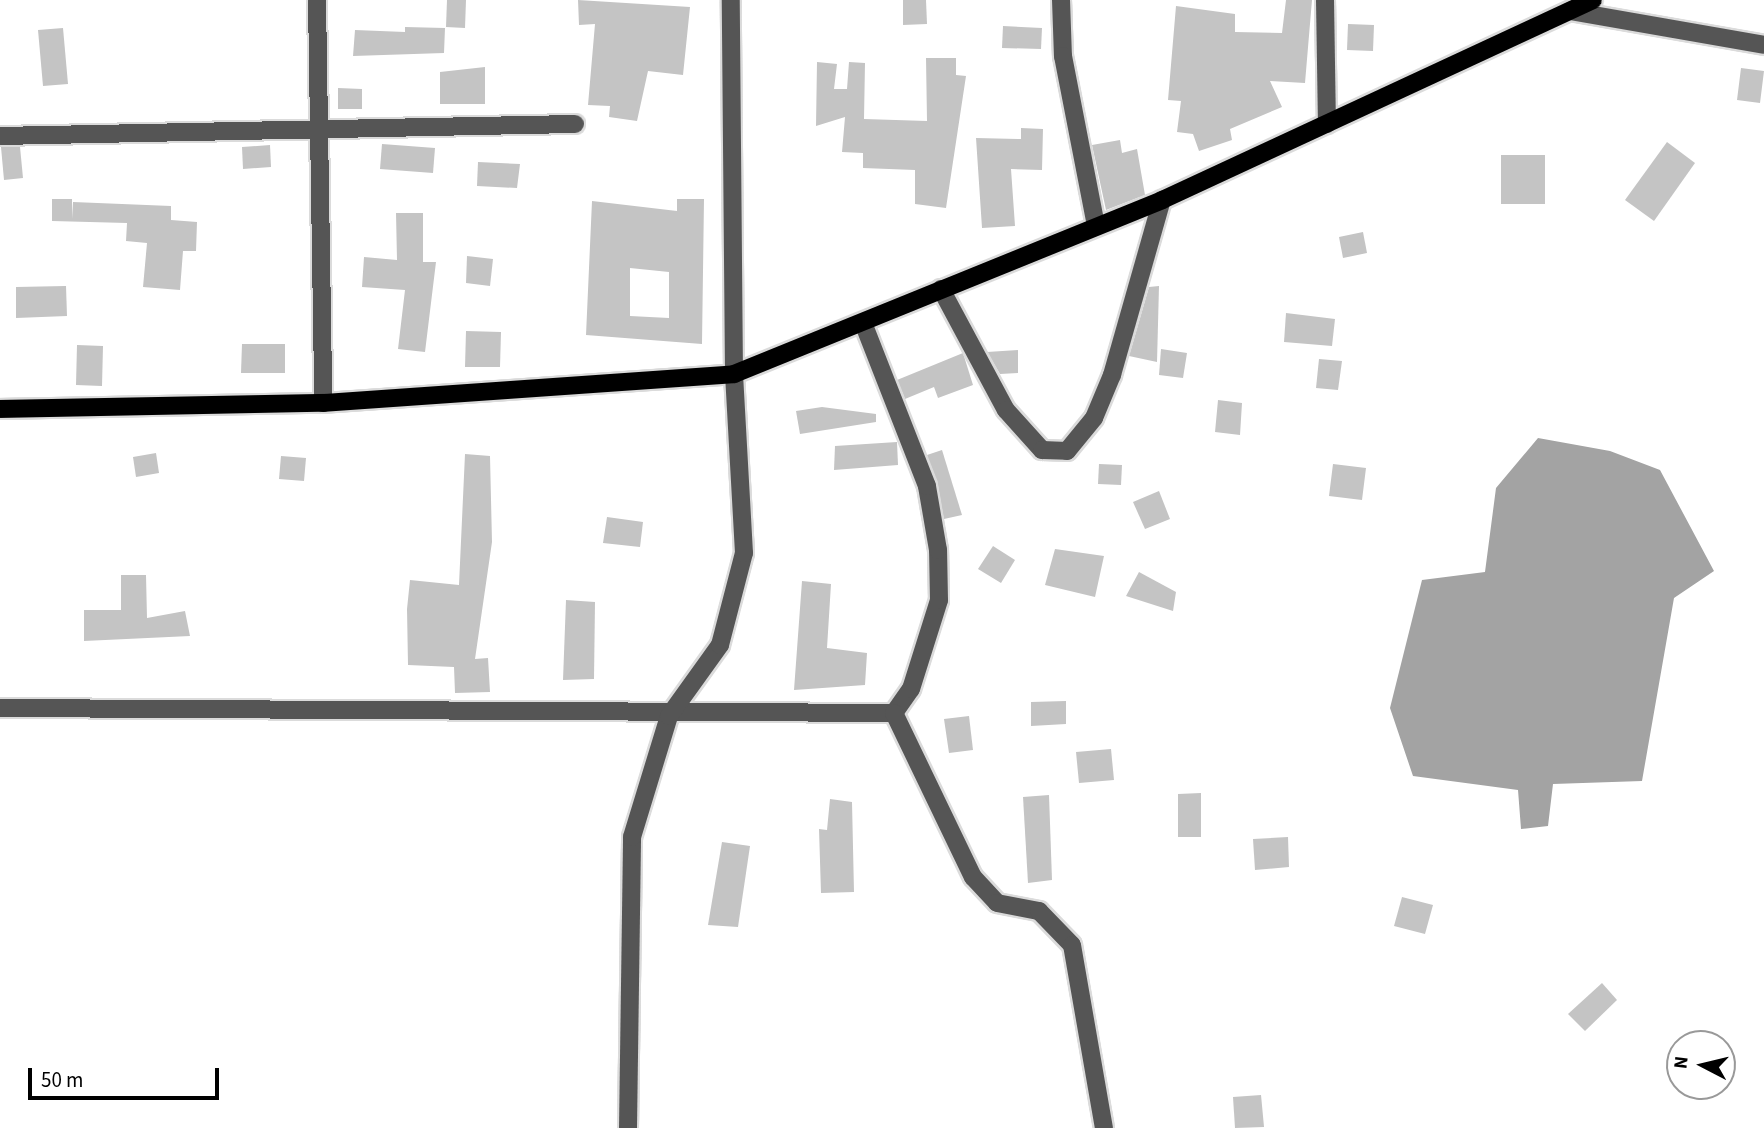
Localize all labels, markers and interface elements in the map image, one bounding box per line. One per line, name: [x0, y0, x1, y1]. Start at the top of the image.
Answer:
north arrow: [1666, 1030, 1736, 1100]
scale bar: [32, 1054, 222, 1098]
text: N: [1667, 1055, 1696, 1071]
text: 50 m: [41, 1065, 83, 1095]

